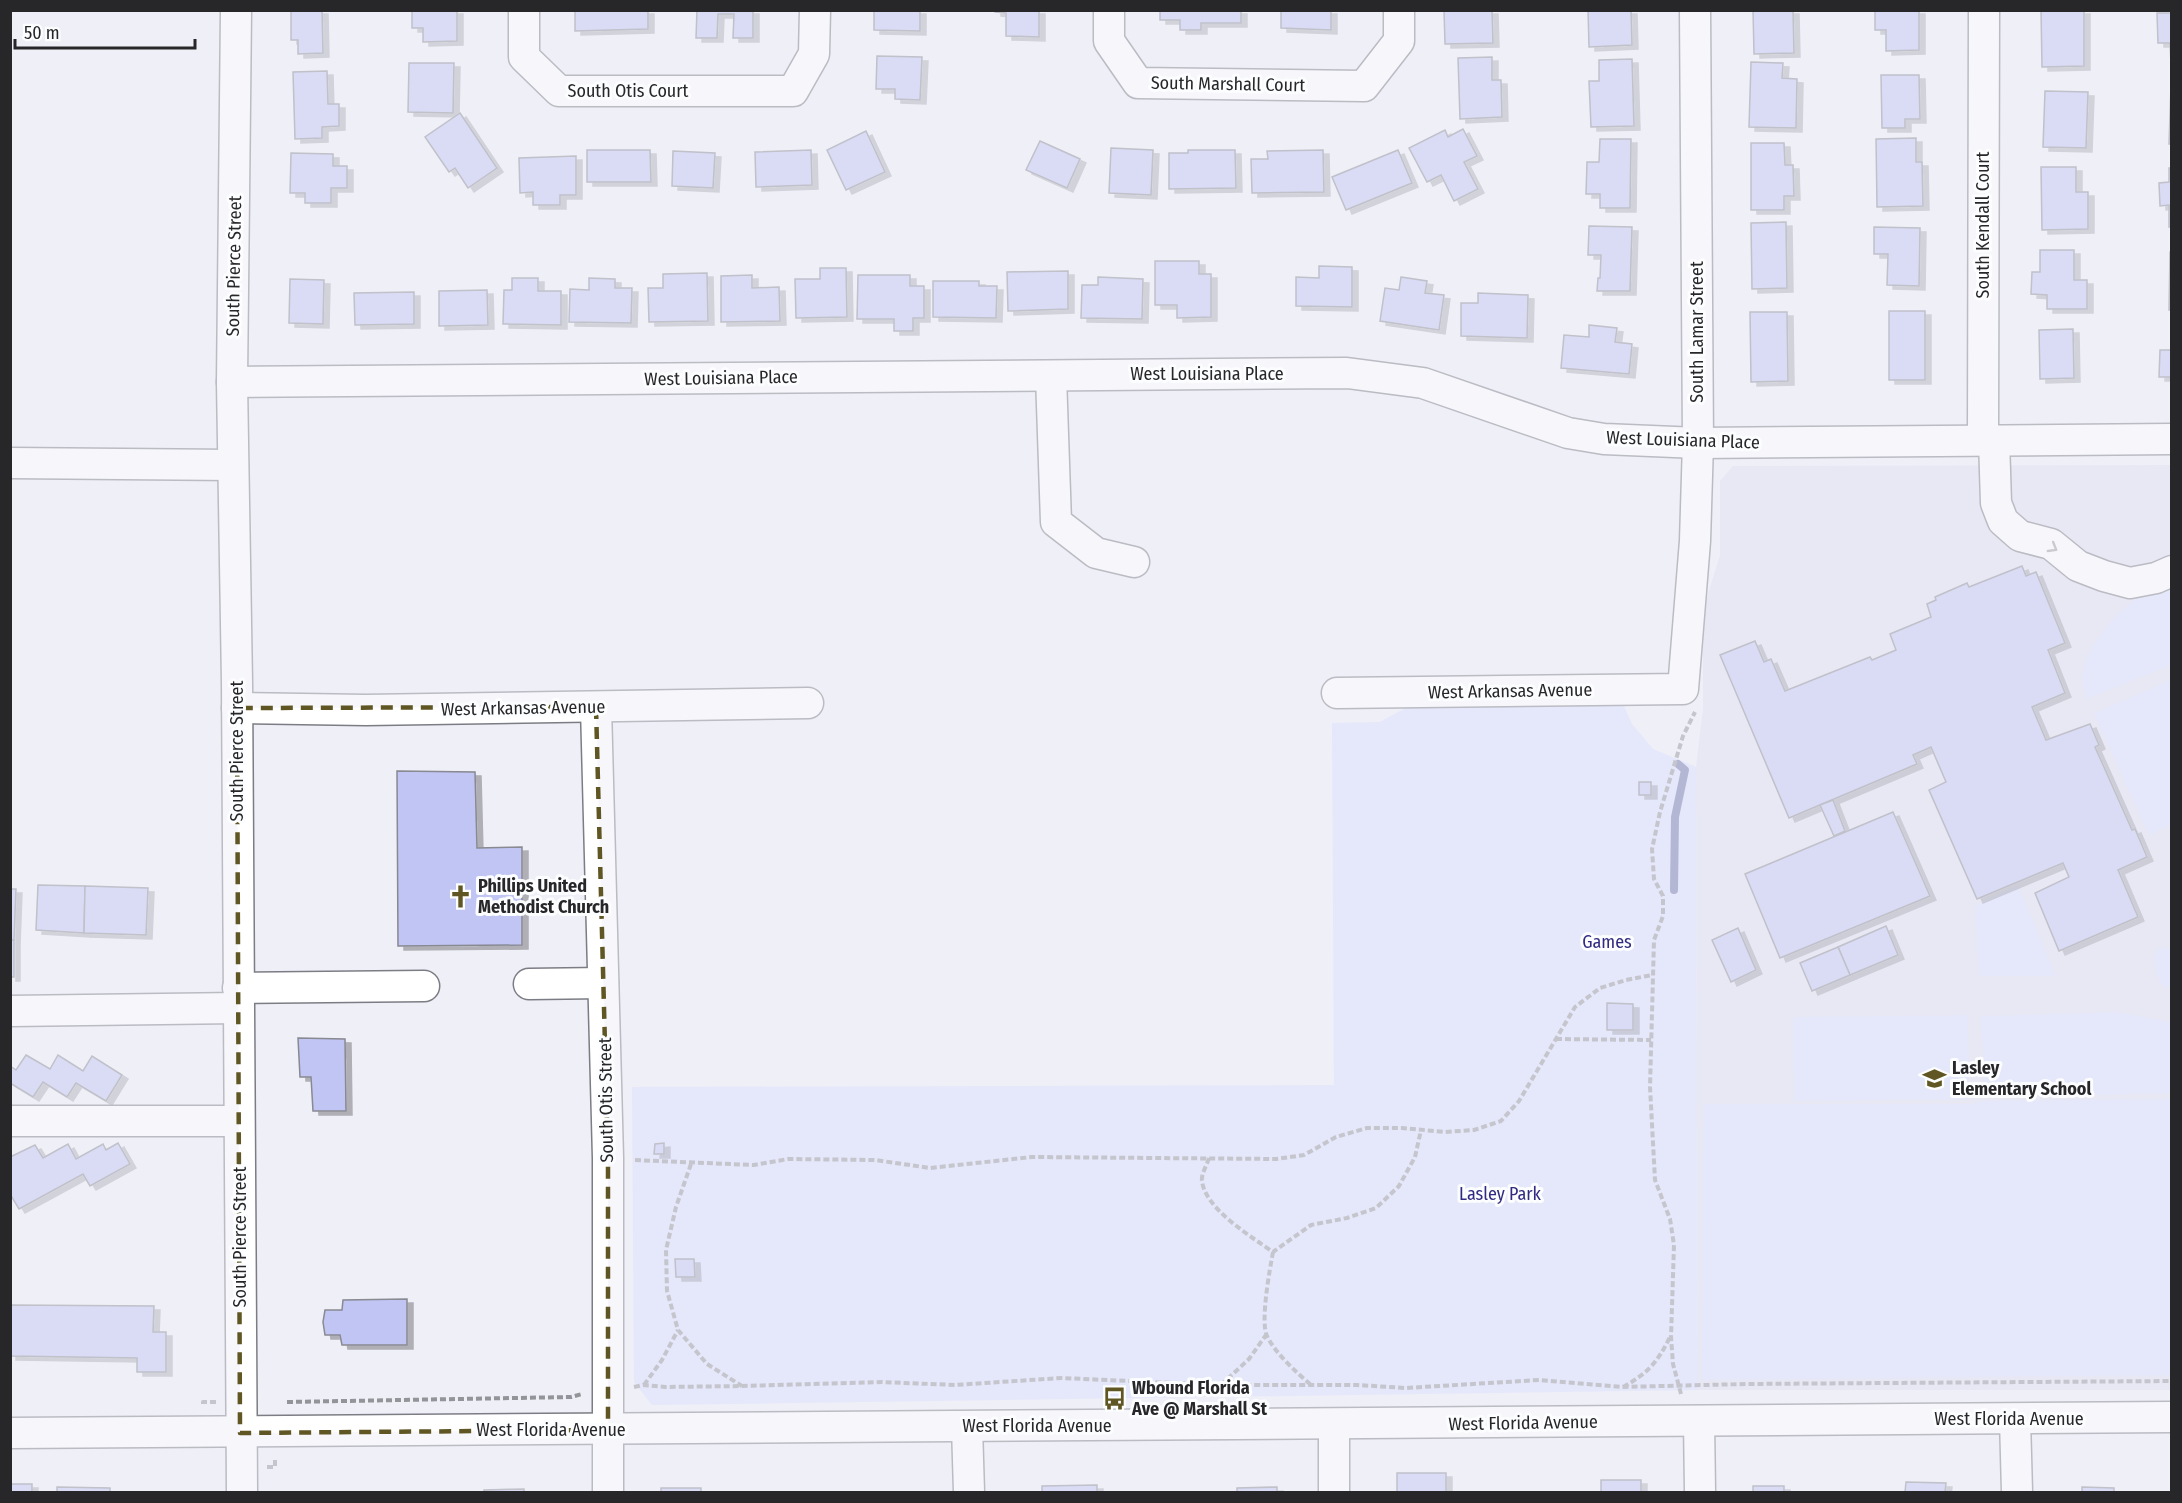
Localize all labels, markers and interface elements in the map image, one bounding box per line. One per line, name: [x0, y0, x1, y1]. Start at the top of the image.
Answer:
scale bar: [15, 12, 195, 50]
text: 50 m: [24, 22, 60, 44]
street label: South Marshall Court: [1151, 72, 1306, 96]
street label: South Otis Court: [568, 80, 689, 102]
street label: South Kendall Court: [1972, 151, 1994, 298]
street label: South Pierce Street: [222, 195, 246, 337]
street label: South Lamar Street: [1686, 261, 1708, 403]
street label: West Louisiana Place: [1130, 363, 1284, 385]
street label: West Louisiana Place: [644, 366, 798, 390]
street label: West Louisiana Place: [1606, 426, 1760, 454]
one-way arrow: [2047, 541, 2057, 552]
street label: West Arkansas Avenue: [1428, 679, 1592, 703]
street label: South Pierce Street: [226, 680, 248, 821]
street label: West Arkansas Avenue: [441, 696, 605, 720]
place label: Phillips United Methodist Church: [478, 875, 609, 918]
church icon: Phillips United Methodist Church: [447, 883, 473, 909]
park label: Games: [1582, 931, 1632, 953]
street label: South Otis Street: [594, 1037, 618, 1163]
place label: Lasley Elementary School: [1952, 1057, 2091, 1100]
school or university icon: Lasley Elementary School: [1921, 1065, 1947, 1091]
street label: South Pierce Street: [229, 1166, 251, 1307]
park label: Lasley Park: [1459, 1183, 1542, 1205]
place label: Wbound Florida Ave @ Marshall St: [1131, 1377, 1268, 1420]
bus stop icon: Wbound Florida Ave @ Marshall St: [1101, 1385, 1127, 1411]
street label: West Florida Avenue: [1934, 1408, 2084, 1430]
street label: West Florida Avenue: [1448, 1411, 1598, 1435]
street label: West Florida Avenue: [962, 1415, 1112, 1437]
street label: West Florida Avenue: [476, 1419, 626, 1441]

